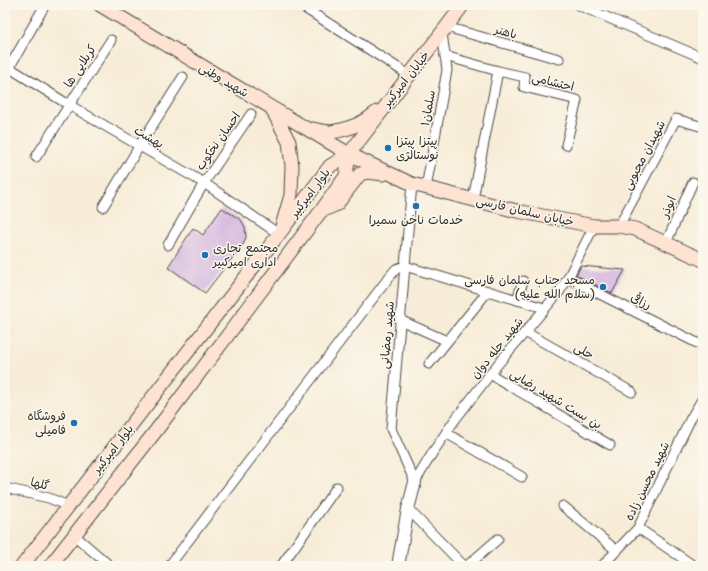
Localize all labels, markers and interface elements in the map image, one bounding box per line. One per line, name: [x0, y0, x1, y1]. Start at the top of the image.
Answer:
street label: باهنر: [492, 21, 519, 43]
street label: کربلایی ها: [60, 41, 100, 91]
street label: خیابان امیرکبیر: [378, 47, 433, 111]
street label: شهید وطنی: [196, 59, 252, 101]
street label: احتشامی: [530, 69, 576, 95]
street label: سلمان۱: [417, 89, 439, 127]
street label: احسان نخکوب: [192, 109, 244, 173]
street label: شهیدان محبوبی: [619, 117, 669, 193]
street label: بهشت: [131, 122, 167, 152]
place label: پیتزا پیتزا نوستالژی: [396, 133, 438, 163]
marker: پیتزا پیتزا نوستالژی: [383, 143, 393, 153]
street label: بلوار امیرکبیر: [286, 165, 334, 222]
street label: خیابان سلمان فارسی: [474, 192, 576, 230]
street label: ابوذر: [656, 194, 680, 221]
marker: خدمات ناخن سمیرا: [411, 201, 421, 211]
place label: خدمات ناخن سمیرا: [369, 212, 463, 228]
place label: مجتمع تجاری اداری امیرکبیر: [212, 240, 278, 270]
marker: مجتمع تجاری اداری امیرکبیر: [200, 250, 210, 260]
place label: مسجد جناب سلمان فارسی (سلام الله علیه): [464, 272, 595, 303]
marker: مسجد جناب سلمان فارسی (سلام الله علیه): [598, 282, 608, 292]
street label: رزاقی: [628, 289, 654, 313]
street label: شهید رمضانی: [376, 300, 398, 370]
street label: شهید چله دوان: [467, 314, 527, 382]
street label: حلی: [571, 339, 597, 363]
street label: بن بست شهید رضایی: [507, 365, 605, 433]
place label: فروشگاه فامیلی: [28, 408, 66, 438]
marker: فروشگاه فامیلی: [69, 418, 79, 428]
street label: بلوار امیرکبیر: [88, 421, 137, 478]
street label: شهید محسن زاده: [621, 439, 673, 523]
street label: گلها: [29, 474, 51, 494]

